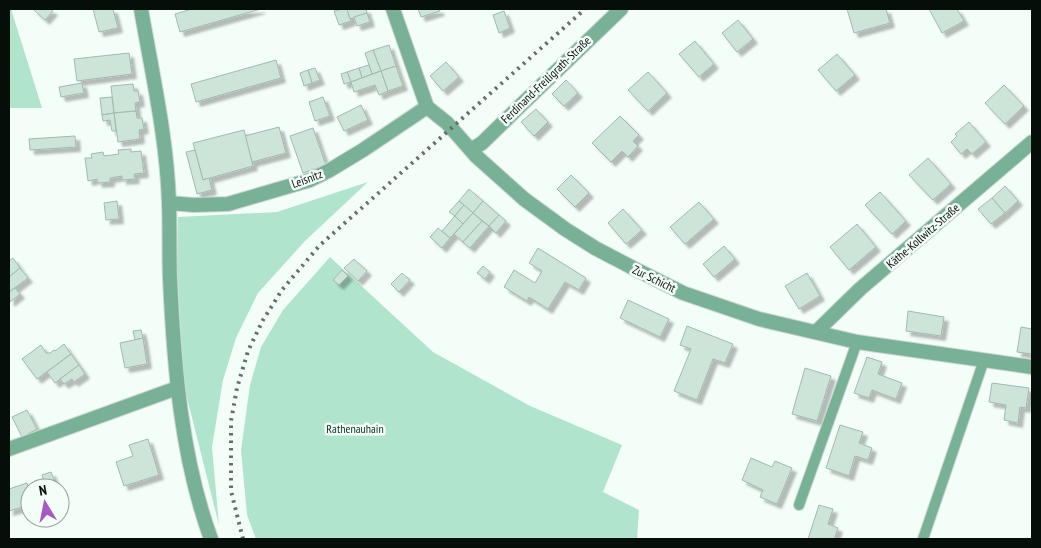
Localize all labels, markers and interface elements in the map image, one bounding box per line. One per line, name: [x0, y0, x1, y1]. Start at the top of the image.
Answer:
street label: Ferdinand-Freiligrath-Straße: [498, 33, 594, 126]
street label: Leisnitz: [289, 166, 324, 191]
street label: Käthe-Kollwitz-Straße: [883, 200, 962, 271]
street label: Zur Schicht: [630, 262, 679, 296]
park label: Rathenauhain: [326, 421, 384, 436]
north arrow: [20, 478, 70, 528]
text: N: [37, 481, 48, 500]

